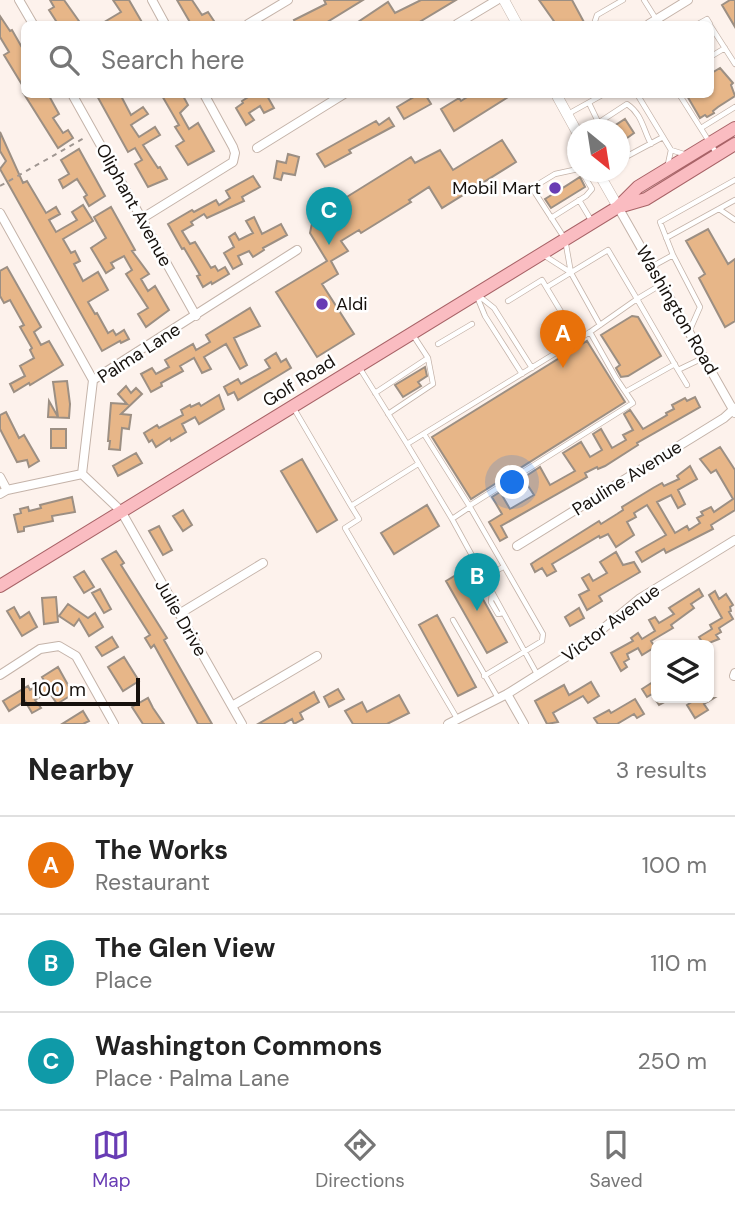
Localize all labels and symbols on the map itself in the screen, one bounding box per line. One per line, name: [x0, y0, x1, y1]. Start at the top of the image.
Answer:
north arrow: [567, 119, 630, 182]
street label: Oliphant Avenue: [90, 139, 178, 271]
place label: Mobil Mart: [452, 176, 541, 200]
marker: Mobil Mart: [547, 180, 563, 196]
pin: C: [306, 187, 352, 245]
street label: Washington Road: [630, 241, 724, 379]
place label: Aldi: [336, 292, 368, 316]
marker: Aldi: [314, 296, 330, 312]
pin: A: [540, 310, 586, 368]
street label: Palma Lane: [93, 317, 185, 389]
street label: Golf Road: [258, 349, 340, 413]
street label: Pauline Avenue: [568, 435, 686, 521]
your location: [495, 465, 529, 499]
pin: B: [454, 553, 500, 611]
street label: Julie Drive: [149, 575, 213, 661]
street label: Victor Avenue: [557, 578, 665, 668]
scale bar: [21, 675, 140, 707]

